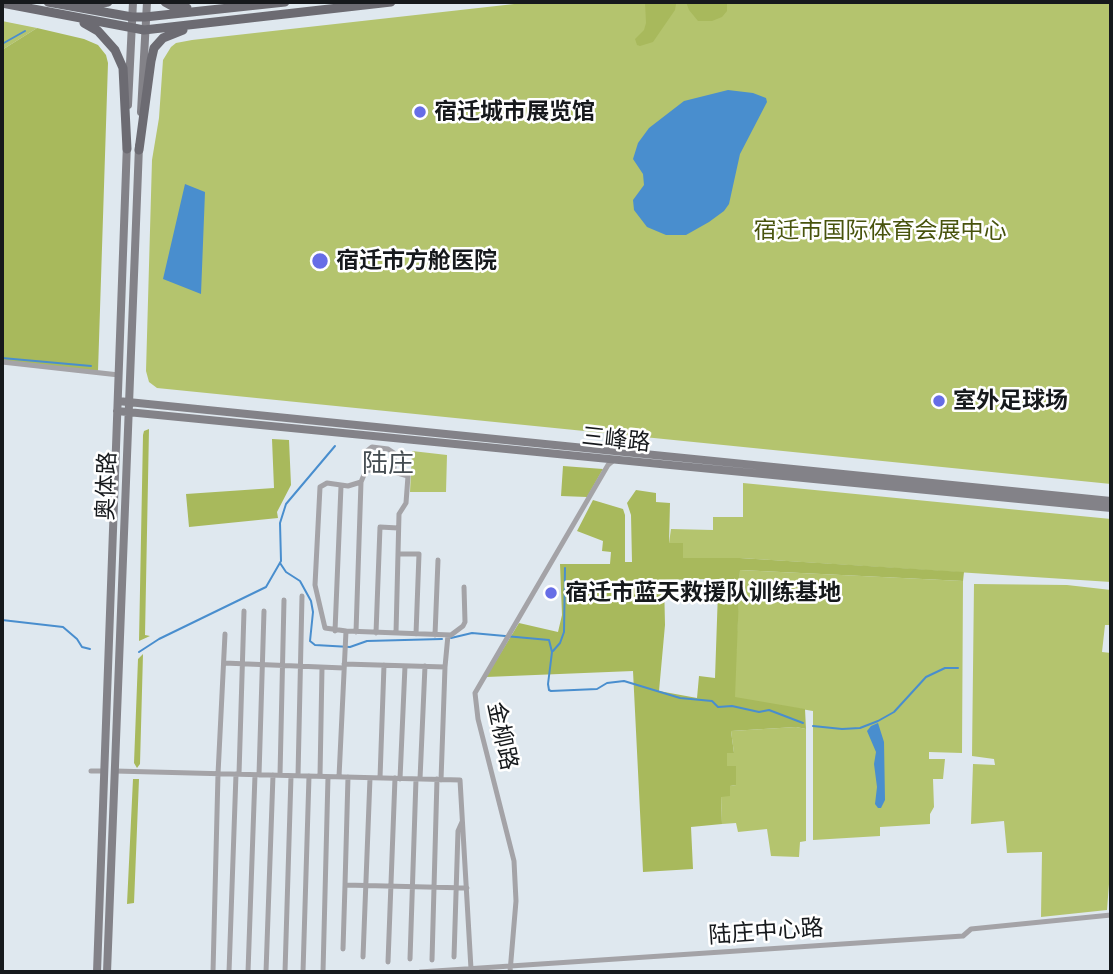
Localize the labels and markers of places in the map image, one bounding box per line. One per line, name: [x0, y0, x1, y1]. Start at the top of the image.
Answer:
place label: 宿迁城市展览馆: [434, 98, 595, 126]
marker: 宿迁城市展览馆: [412, 104, 428, 120]
place label: 宿迁市方舱医院: [336, 247, 497, 275]
marker: 宿迁市方舱医院: [310, 251, 330, 271]
place label: 室外足球场: [953, 387, 1068, 415]
marker: 室外足球场: [931, 393, 947, 409]
place label: 宿迁市蓝天救援队训练基地: [565, 579, 841, 607]
marker: 宿迁市蓝天救援队训练基地: [543, 585, 559, 601]

